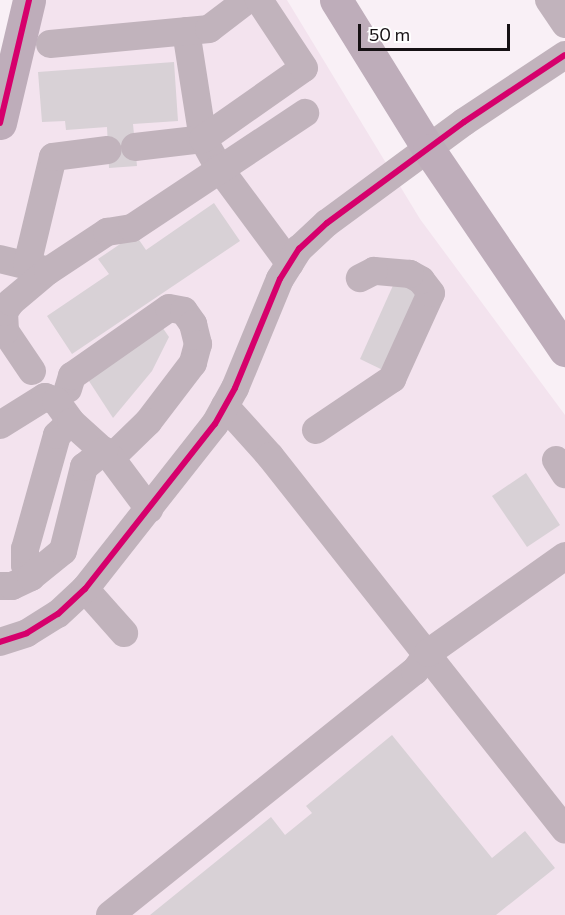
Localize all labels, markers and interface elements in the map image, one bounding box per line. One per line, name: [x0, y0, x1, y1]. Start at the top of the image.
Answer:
scale bar: [361, 12, 512, 50]
text: 50 m: [369, 23, 410, 45]

